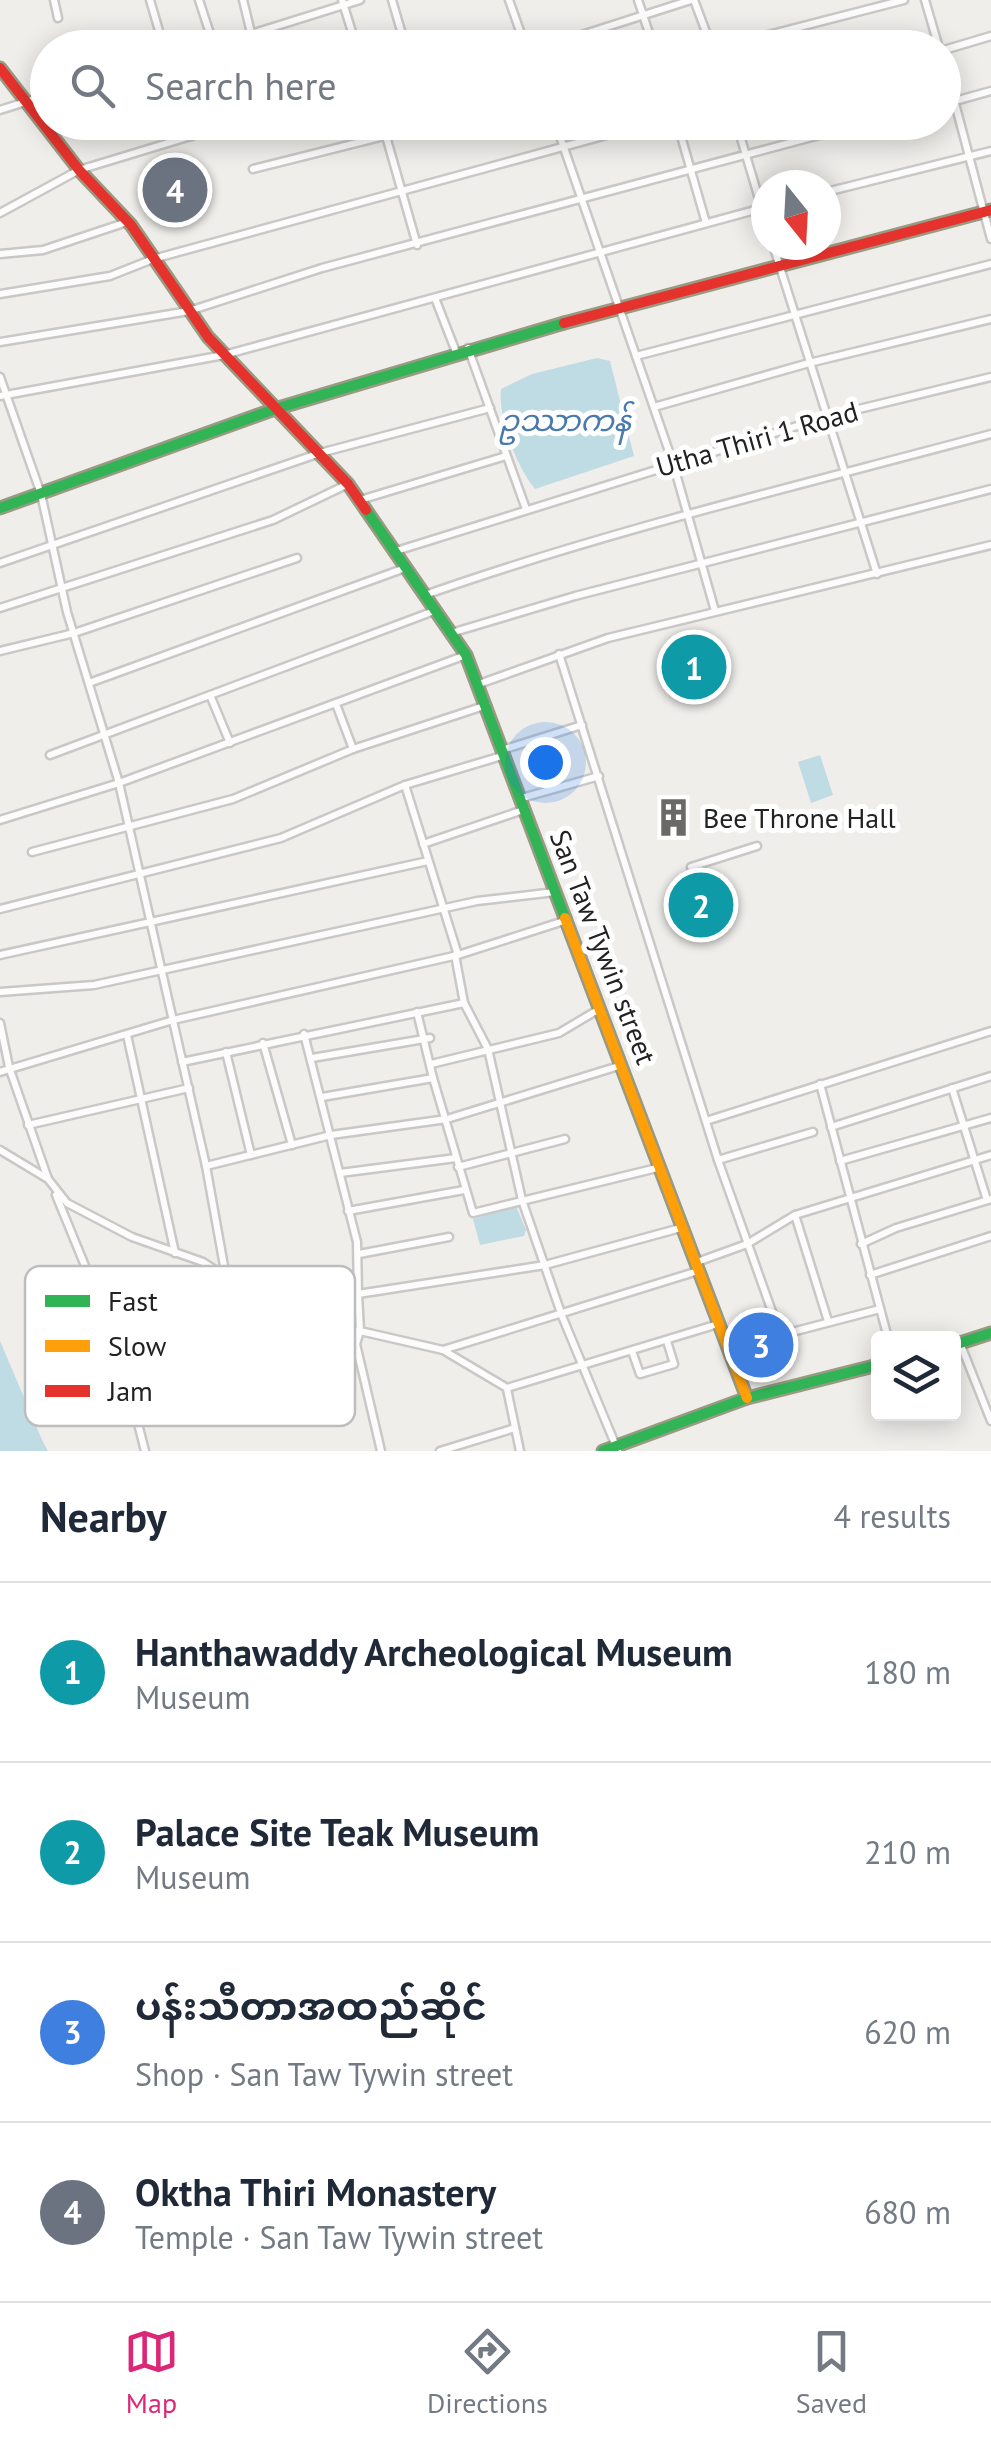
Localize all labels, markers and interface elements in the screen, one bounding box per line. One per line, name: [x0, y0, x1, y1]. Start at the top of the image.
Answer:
search box: [30, 30, 961, 140]
icon: search: [65, 58, 120, 113]
text: Search here: [145, 61, 337, 110]
pin: 4: [142, 152, 208, 228]
north arrow: [751, 170, 841, 260]
street label: Utha Thiri 1 Road: [652, 392, 862, 485]
water label: ဥဿာကန်: [499, 400, 635, 446]
pin: 1: [662, 630, 726, 704]
your location: [520, 737, 571, 788]
building icon: Bee Throne Hall: [652, 797, 694, 839]
place label: Bee Throne Hall: [703, 799, 896, 836]
street label: San Taw Tywin street: [542, 824, 665, 1070]
pin: 2: [668, 868, 734, 942]
legend: [25, 1266, 355, 1426]
text: Fast: [108, 1282, 158, 1319]
pin: 3: [728, 1308, 794, 1382]
text: Slow: [108, 1327, 167, 1364]
map controls: [871, 1331, 961, 1421]
button: layers: [871, 1331, 961, 1421]
text: Jam: [107, 1372, 153, 1409]
text: Nearby: [40, 1489, 167, 1544]
text: 4 results: [833, 1495, 951, 1537]
text: Hanthawaddy Archeological Museum: [135, 1627, 733, 1676]
text: 1: [63, 1651, 82, 1693]
text: 180 m: [864, 1651, 951, 1693]
text: Museum: [135, 1676, 251, 1718]
text: Palace Site Teak Museum: [135, 1807, 539, 1856]
text: 2: [63, 1831, 82, 1873]
text: 210 m: [864, 1831, 951, 1873]
text: Museum: [135, 1856, 251, 1898]
text: ပန်းသီတာအထည်ဆိုင်: [135, 1981, 487, 2030]
text: 3: [63, 2011, 82, 2053]
text: 620 m: [864, 2011, 951, 2053]
text: Shop · San Taw Tywin street: [135, 2053, 513, 2095]
text: Oktha Thiri Monastery: [135, 2167, 496, 2216]
text: 4: [63, 2191, 82, 2233]
text: 680 m: [864, 2191, 951, 2233]
text: Temple · San Taw Tywin street: [135, 2216, 543, 2258]
tab: Map: [124, 2324, 179, 2421]
tab: Directions: [427, 2324, 548, 2421]
tab: Saved: [796, 2324, 867, 2421]

